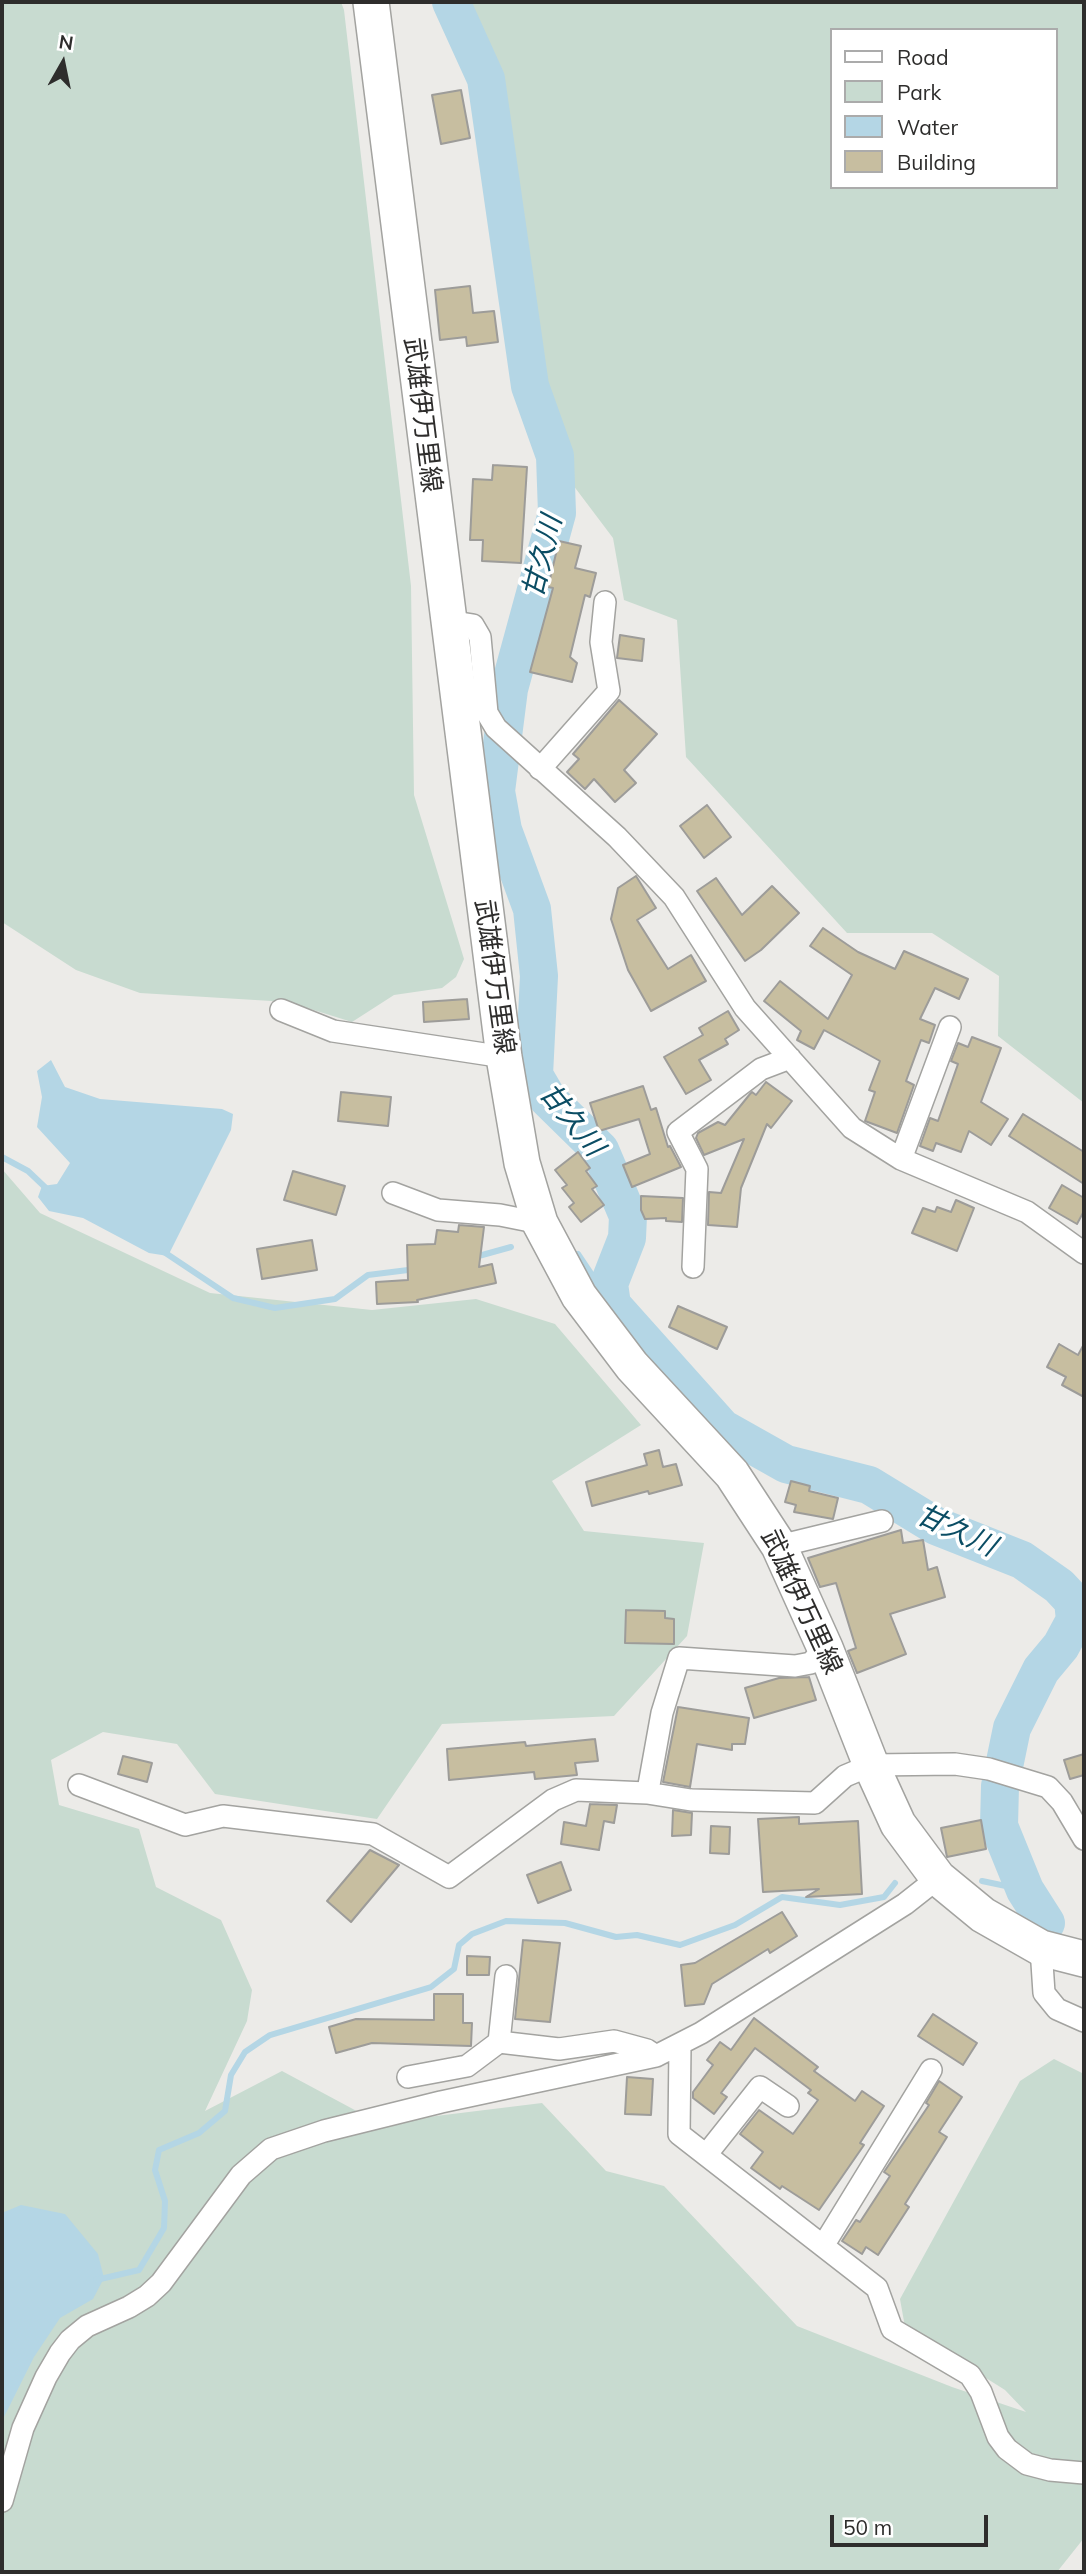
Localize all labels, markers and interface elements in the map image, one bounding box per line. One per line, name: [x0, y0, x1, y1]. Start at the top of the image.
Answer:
north arrow: [28, 28, 98, 98]
legend: [830, 28, 1058, 189]
text: N: [57, 29, 75, 55]
text: Road: [897, 44, 948, 70]
text: Park: [897, 79, 941, 105]
text: Water: [897, 114, 958, 140]
text: Building: [897, 149, 976, 175]
street label: 武雄伊万里線: [397, 336, 447, 494]
water label: 甘久川: [517, 512, 569, 602]
street label: 武雄伊万里線: [468, 898, 520, 1056]
water label: 甘久川: [532, 1077, 610, 1163]
water label: 甘久川: [911, 1498, 1001, 1564]
street label: 武雄伊万里線: [754, 1525, 848, 1679]
scale bar: [834, 2500, 992, 2544]
text: 50 m: [843, 2514, 892, 2540]

